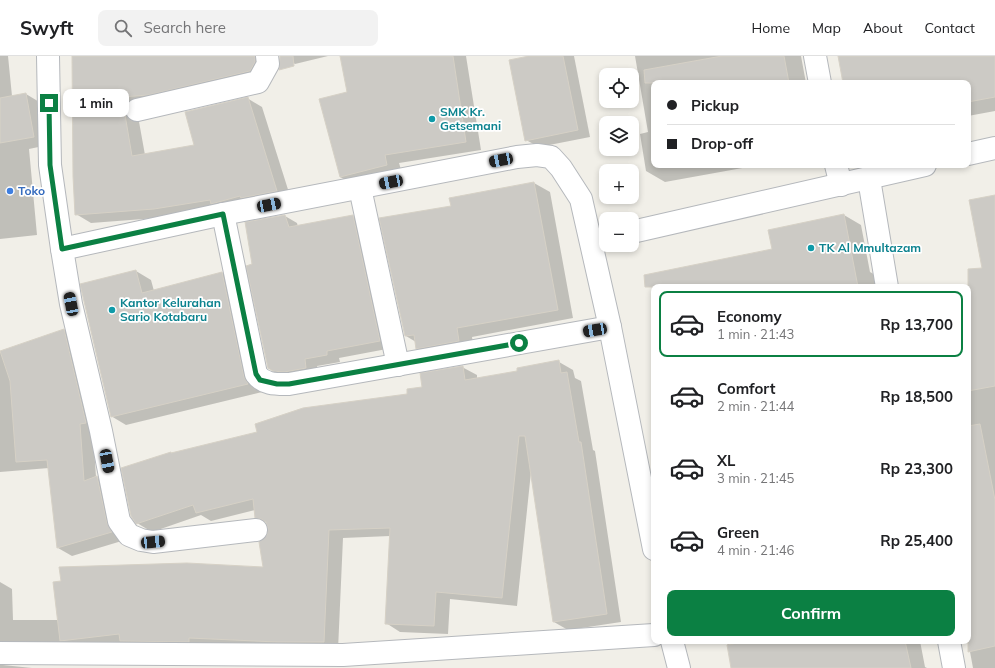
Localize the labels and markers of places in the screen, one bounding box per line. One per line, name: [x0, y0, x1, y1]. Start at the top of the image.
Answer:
place label: SMK Kr. Getsemani: [440, 104, 501, 133]
marker: SMK Kr. Getsemani: [427, 114, 437, 124]
place label: Toko: [18, 183, 45, 198]
marker: Toko: [5, 186, 15, 196]
place label: TK Al Mmultazam: [819, 240, 921, 255]
marker: TK Al Mmultazam: [806, 243, 816, 253]
place label: Kantor Kelurahan Sario Kotabaru: [120, 295, 221, 324]
marker: Kantor Kelurahan Sario Kotabaru: [107, 305, 117, 315]

